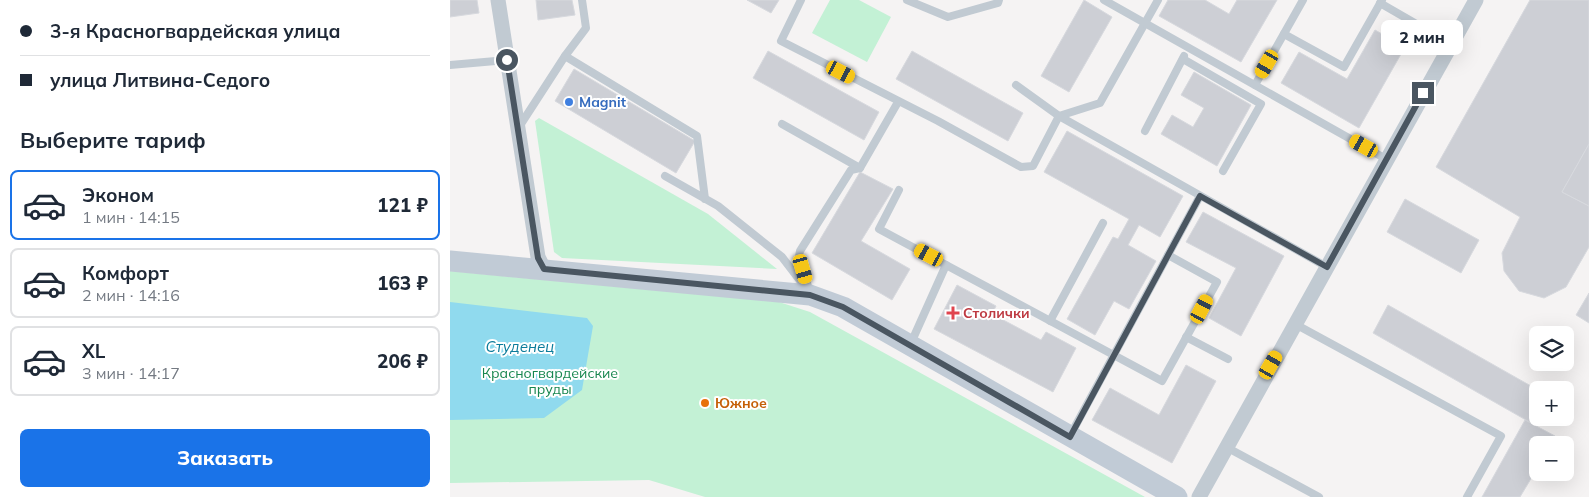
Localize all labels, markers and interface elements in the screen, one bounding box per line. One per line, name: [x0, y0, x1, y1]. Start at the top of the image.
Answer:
text: 3-я Красногвардейская улица: [50, 19, 341, 43]
callout: 2 мин: [1382, 21, 1464, 56]
text: 2 мин: [1399, 27, 1445, 47]
car: [1253, 47, 1280, 81]
route start: [496, 49, 518, 71]
car: [824, 59, 857, 85]
text: улица Литвина-Седого: [50, 68, 270, 92]
route end: [1412, 82, 1434, 104]
place label: Magnit: [579, 93, 627, 111]
marker: Magnit: [563, 96, 575, 108]
text: Выберите тариф: [20, 126, 206, 154]
car: [1347, 132, 1380, 160]
icon: car: [22, 183, 67, 228]
text: Эконом: [82, 183, 154, 207]
text: 121 ₽: [377, 193, 428, 217]
text: 1 мин · 14:15: [82, 207, 180, 227]
car: [912, 241, 945, 269]
car: [791, 253, 814, 285]
icon: car: [22, 261, 67, 306]
text: Комфорт: [82, 261, 169, 285]
text: 163 ₽: [377, 271, 428, 295]
text: 2 мин · 14:16: [82, 285, 180, 305]
car: [1188, 292, 1215, 326]
place label: Столички: [963, 304, 1030, 322]
marker: Столички: [947, 307, 959, 319]
map controls: [1529, 326, 1574, 481]
button: layers: [1529, 326, 1574, 371]
water label: Студенец: [486, 337, 554, 356]
icon: car: [22, 339, 67, 384]
text: XL: [82, 339, 105, 363]
car: [1257, 348, 1284, 382]
text: 206 ₽: [377, 349, 428, 373]
text: 3 мин · 14:17: [82, 363, 180, 383]
park label: Красногвардейские пруды: [482, 364, 618, 398]
button: +: [1529, 381, 1574, 426]
place label: Южное: [715, 394, 767, 412]
marker: Южное: [699, 397, 711, 409]
button: Заказать: [20, 429, 430, 487]
button: −: [1529, 436, 1574, 481]

